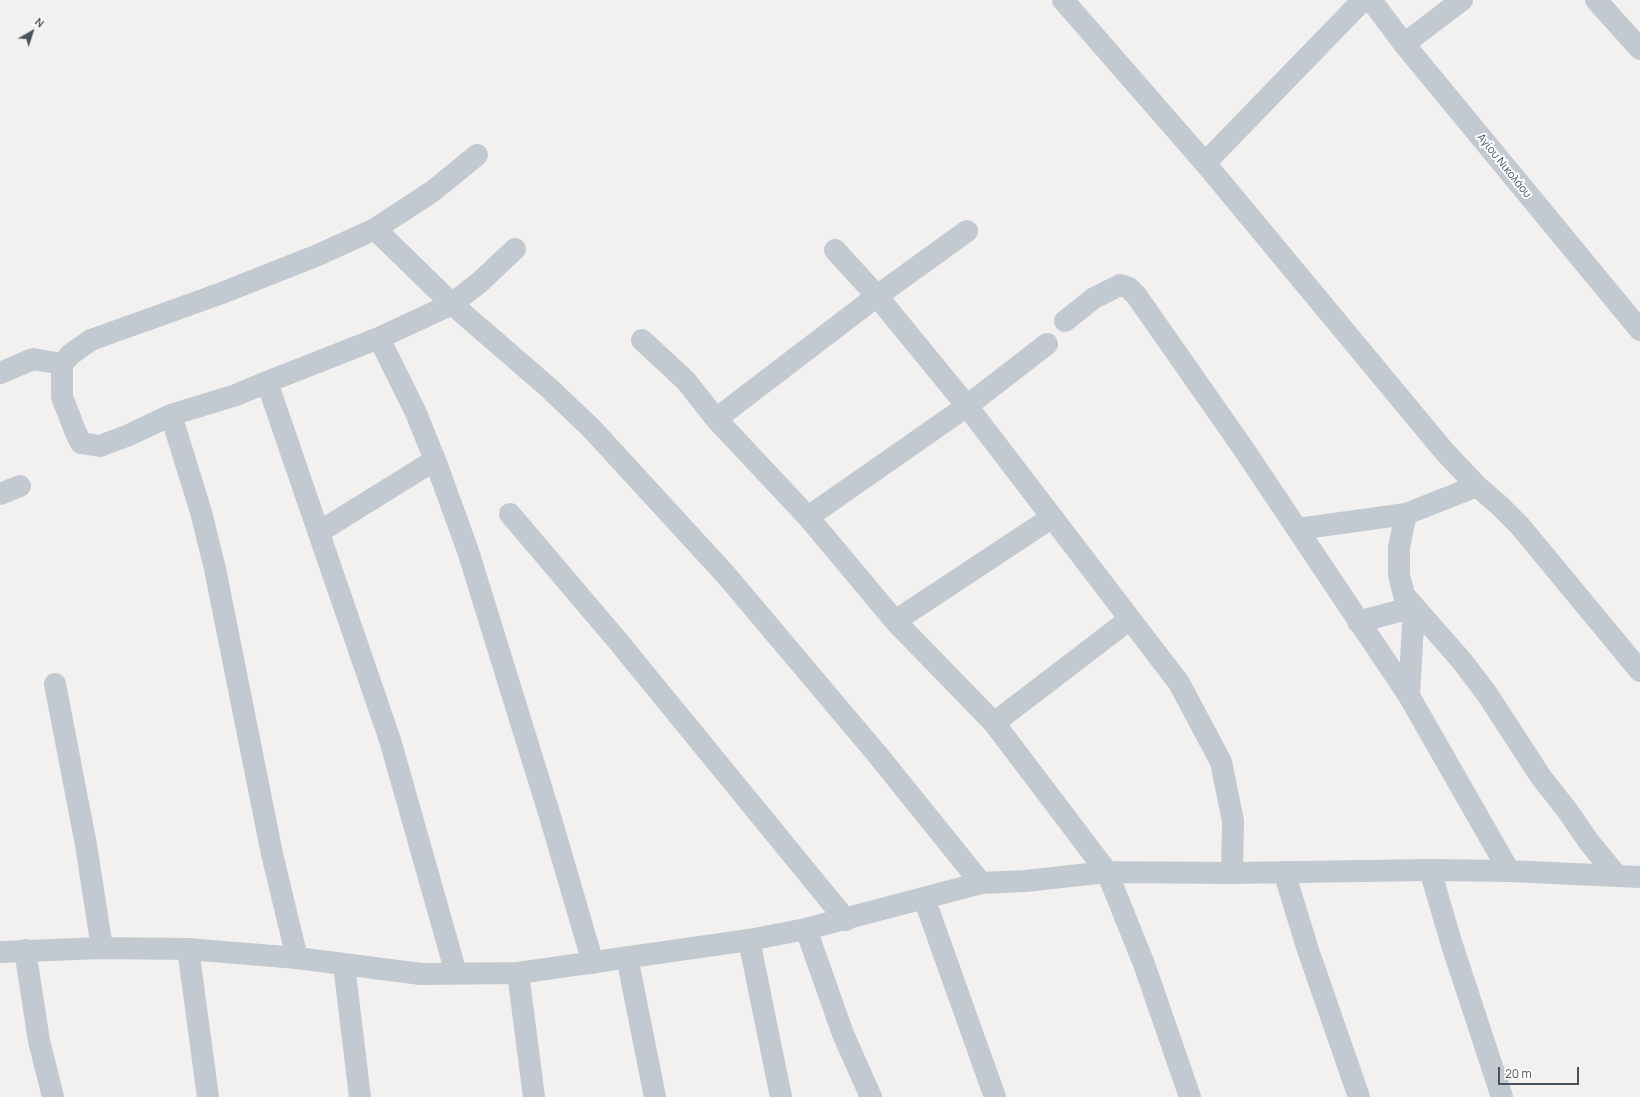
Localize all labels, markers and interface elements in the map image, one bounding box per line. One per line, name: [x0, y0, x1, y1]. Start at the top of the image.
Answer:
north arrow: [12, 12, 52, 52]
text: N: [32, 14, 48, 31]
street label: Αγίου Νικολάου: [1474, 131, 1534, 201]
scale bar: [1500, 1059, 1581, 1085]
text: 20 m: [1505, 1065, 1532, 1082]

